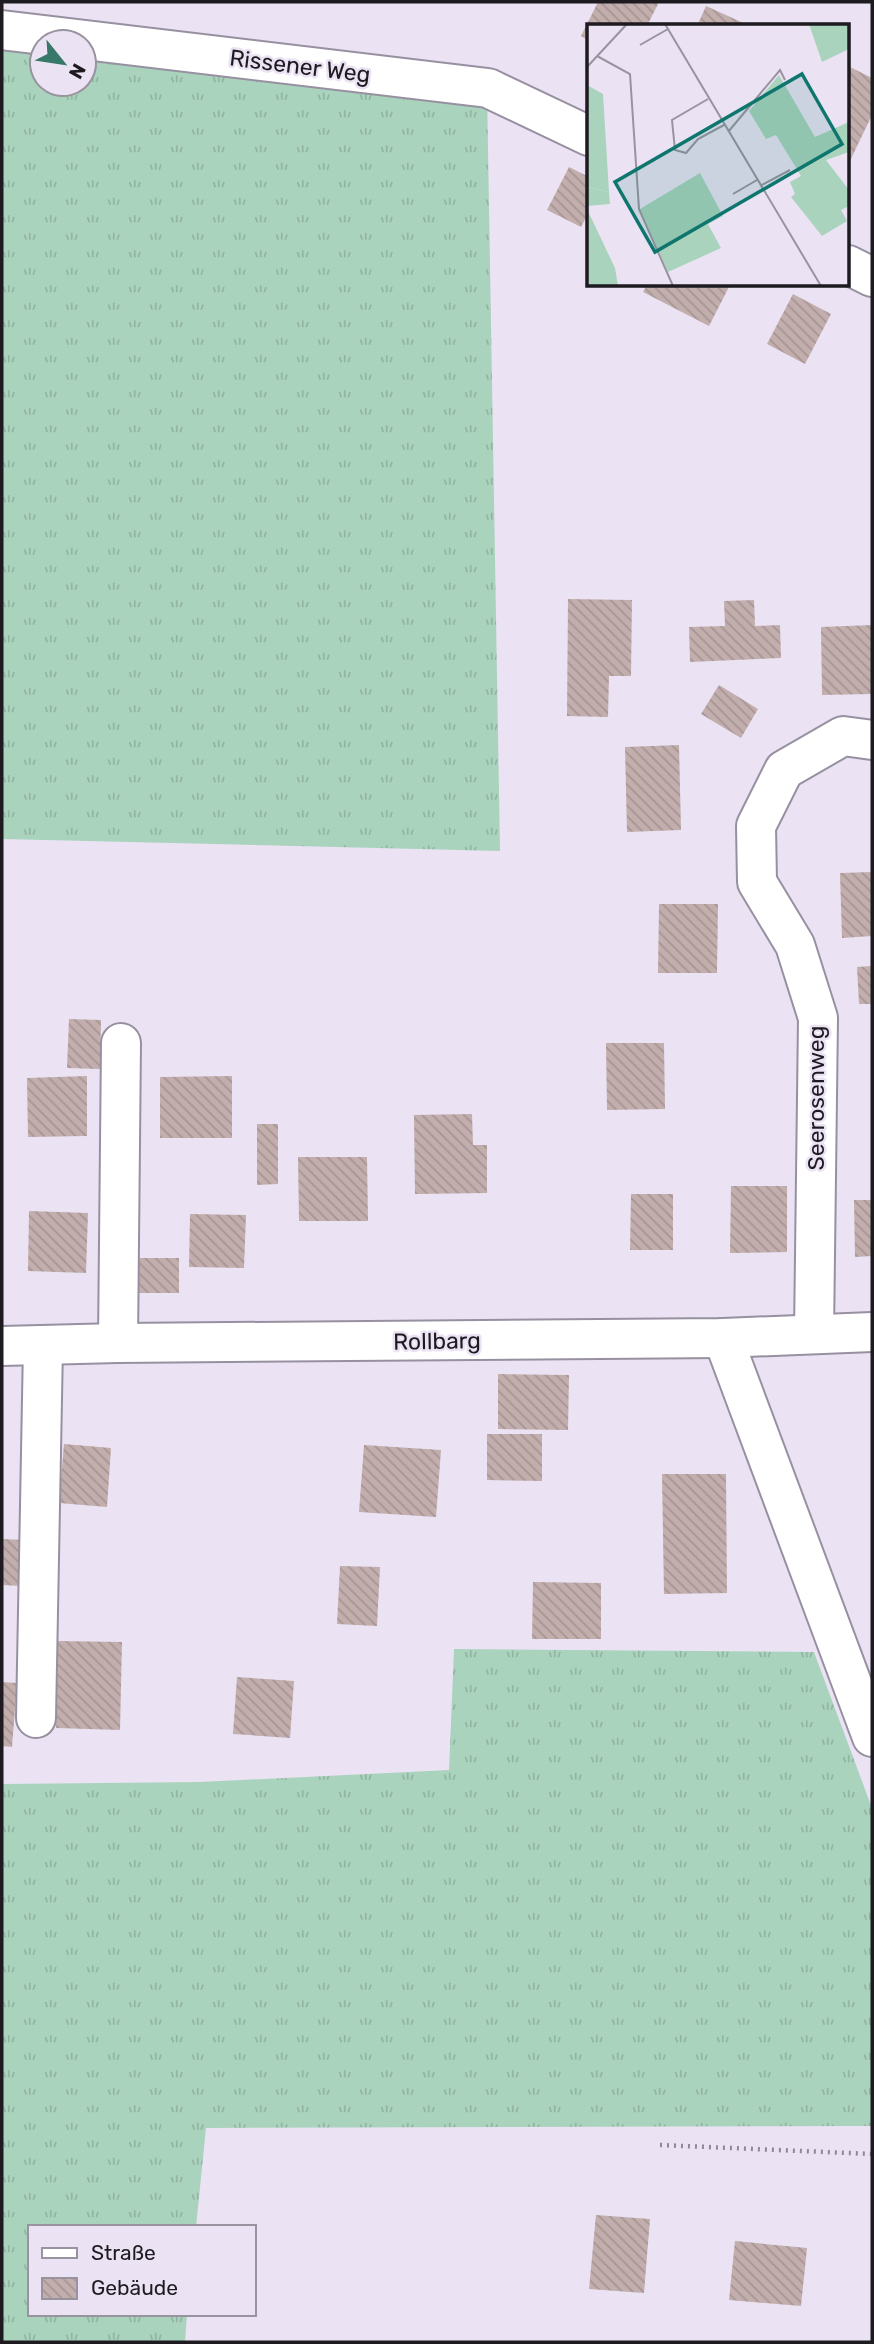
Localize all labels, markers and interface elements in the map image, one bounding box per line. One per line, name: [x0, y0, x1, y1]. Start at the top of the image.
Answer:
inset map: [587, 24, 850, 287]
north arrow: [28, 28, 98, 98]
street label: Rissener Weg: [228, 43, 372, 89]
text: N: [64, 60, 91, 83]
street label: Seerosenweg: [802, 1026, 830, 1170]
street label: Rollbarg: [393, 1326, 481, 1356]
legend: [28, 2225, 256, 2316]
text: Straße: [91, 2240, 156, 2265]
text: Gebäude: [91, 2275, 178, 2300]

